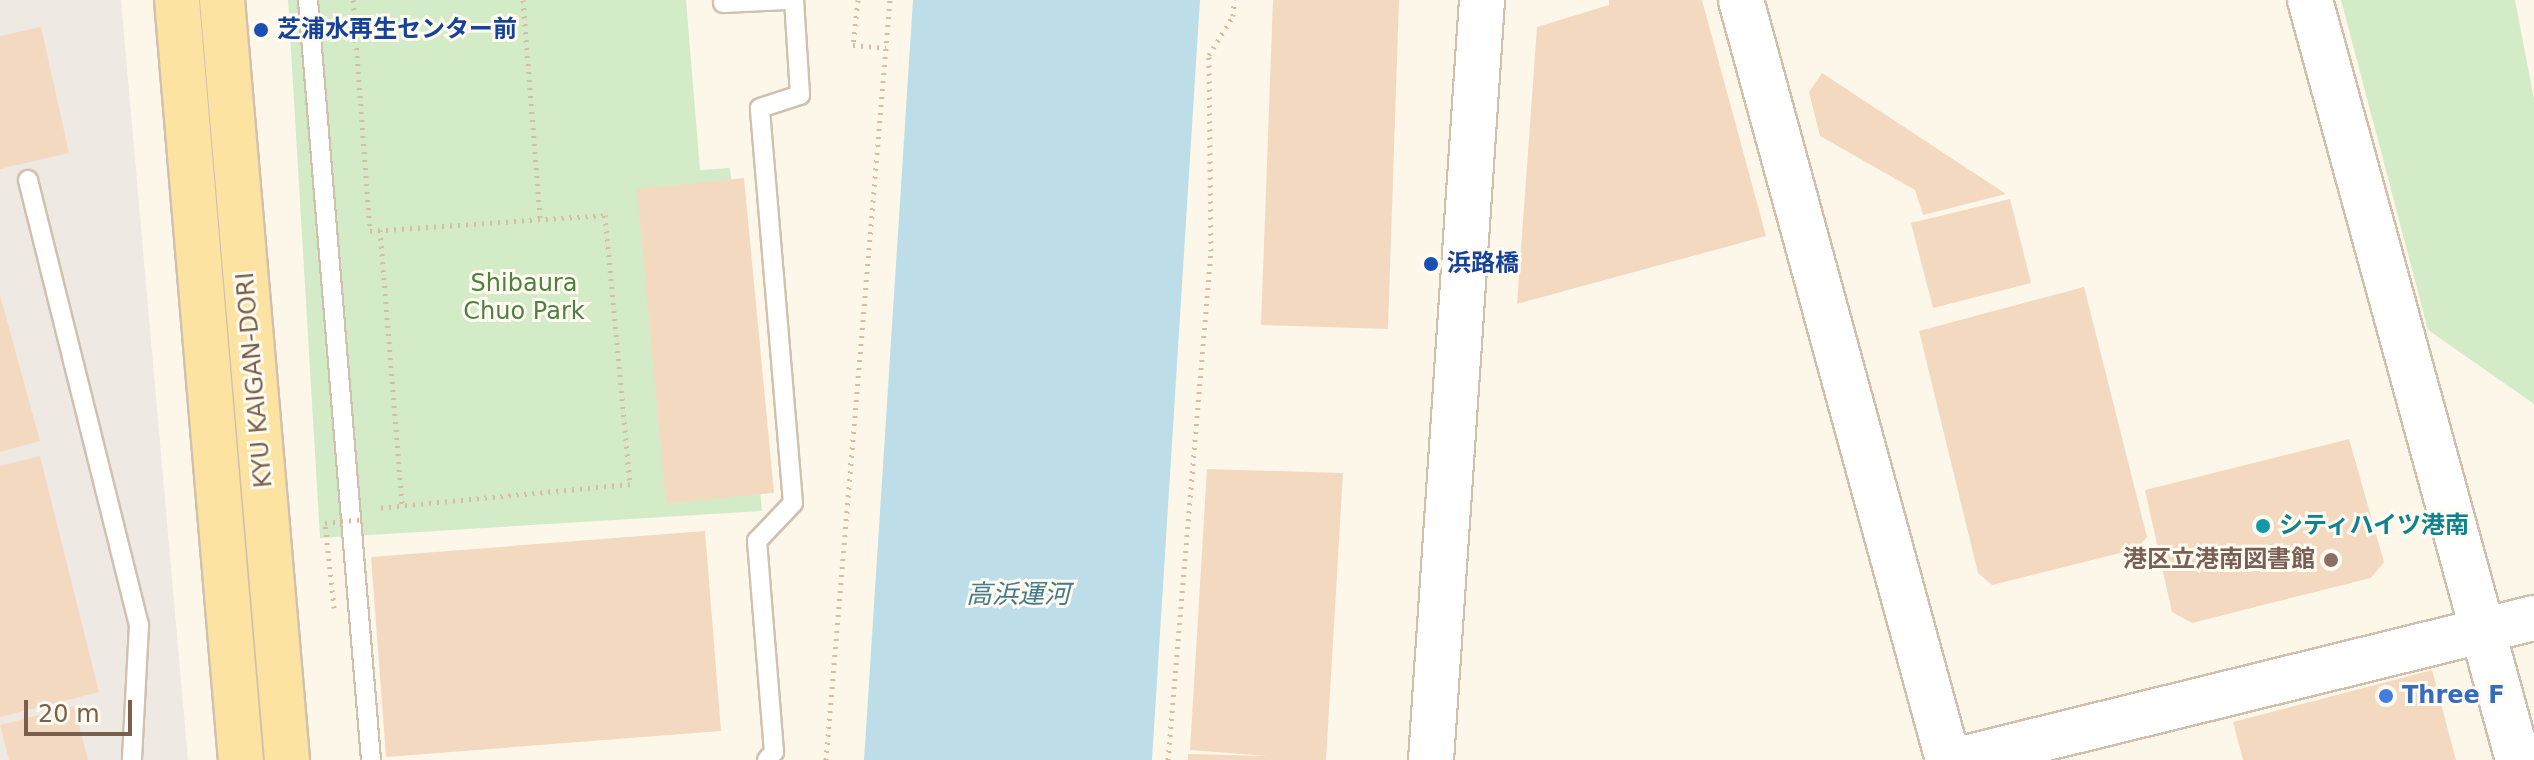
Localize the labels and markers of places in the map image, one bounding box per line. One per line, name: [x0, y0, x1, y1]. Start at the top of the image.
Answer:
place label: 芝浦水再生センター前: [277, 16, 517, 44]
marker: 芝浦水再生センター前: [252, 21, 270, 39]
place label: 浜路橋: [1447, 250, 1519, 278]
marker: 浜路橋: [1422, 255, 1440, 273]
place label: シティハイツ港南: [2279, 512, 2471, 540]
marker: シティハイツ港南: [2254, 517, 2272, 535]
place label: 港区立港南図書館: [2123, 546, 2315, 574]
marker: 港区立港南図書館: [2322, 551, 2340, 569]
place label: Three F: [2402, 682, 2505, 710]
marker: Three F: [2377, 687, 2395, 705]

